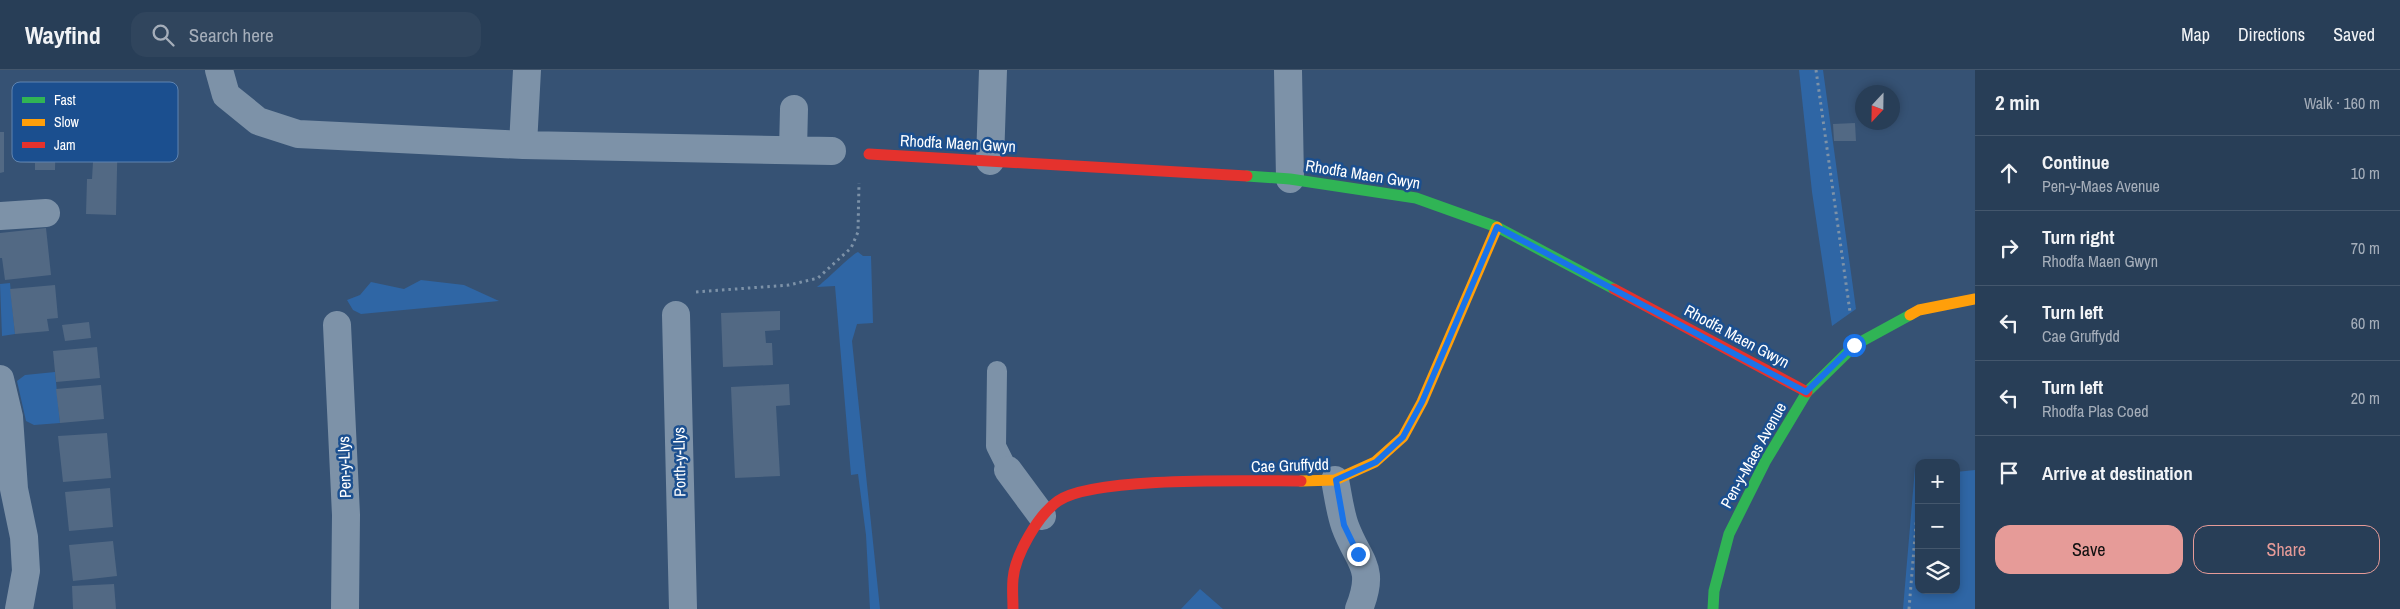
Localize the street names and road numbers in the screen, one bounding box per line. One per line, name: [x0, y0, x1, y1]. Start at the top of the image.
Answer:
street label: Rhodfa Maen Gwyn: [900, 129, 1016, 157]
street label: Rhodfa Maen Gwyn: [1304, 154, 1422, 194]
street label: Rhodfa Maen Gwyn: [1681, 299, 1793, 373]
street label: Pen-y-Maes Avenue: [1715, 398, 1791, 512]
street label: Porth-y-Llys: [667, 427, 691, 497]
street label: Pen-y-Llys: [332, 436, 356, 498]
street label: Cae Gruffydd: [1251, 453, 1329, 477]

